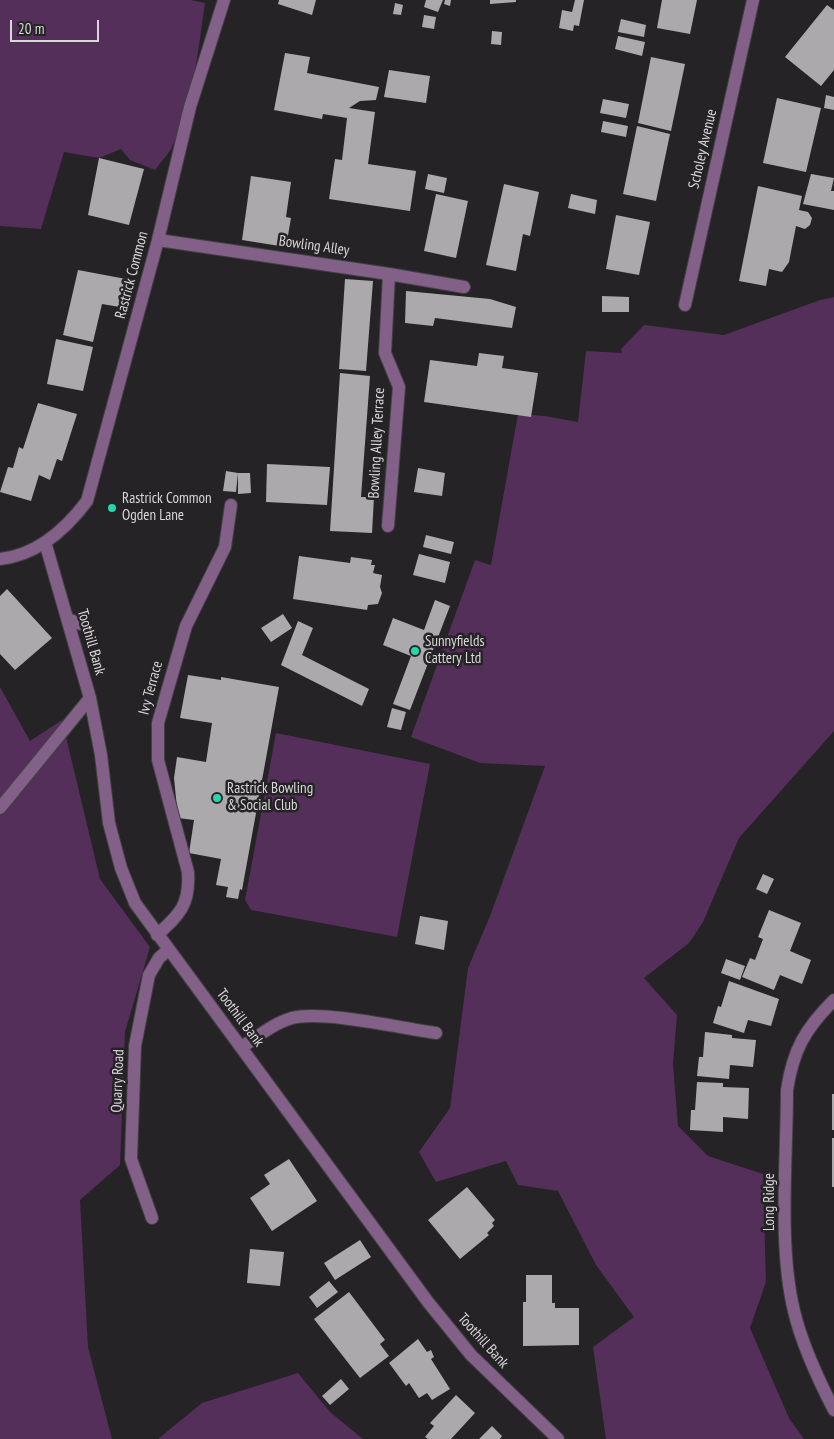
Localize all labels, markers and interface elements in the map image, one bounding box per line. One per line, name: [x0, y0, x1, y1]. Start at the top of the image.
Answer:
scale bar: [12, 10, 101, 42]
text: 20 m: [18, 19, 44, 38]
street label: Scholey Avenue: [685, 107, 721, 191]
street label: Rastrick Common: [112, 229, 152, 321]
street label: Bowling Alley: [278, 232, 350, 260]
street label: Bowling Alley Terrace: [365, 387, 389, 499]
place label: Rastrick Common Ogden Lane: [122, 490, 212, 525]
marker: Rastrick Common Ogden Lane: [106, 502, 118, 514]
street label: Toothill Bank: [73, 607, 109, 677]
place label: Sunnyfields Cattery Ltd: [425, 633, 485, 668]
marker: Sunnyfields Cattery Ltd: [409, 645, 421, 657]
street label: Ivy Terrace: [135, 659, 167, 717]
place label: Rastrick Bowling & Social Club: [227, 780, 313, 815]
marker: Rastrick Bowling & Social Club: [211, 792, 223, 804]
street label: Toothill Bank: [212, 986, 268, 1050]
street label: Quarry Road: [108, 1049, 128, 1113]
street label: Long Ridge: [761, 1173, 779, 1231]
street label: Toothill Bank: [454, 1310, 512, 1372]

